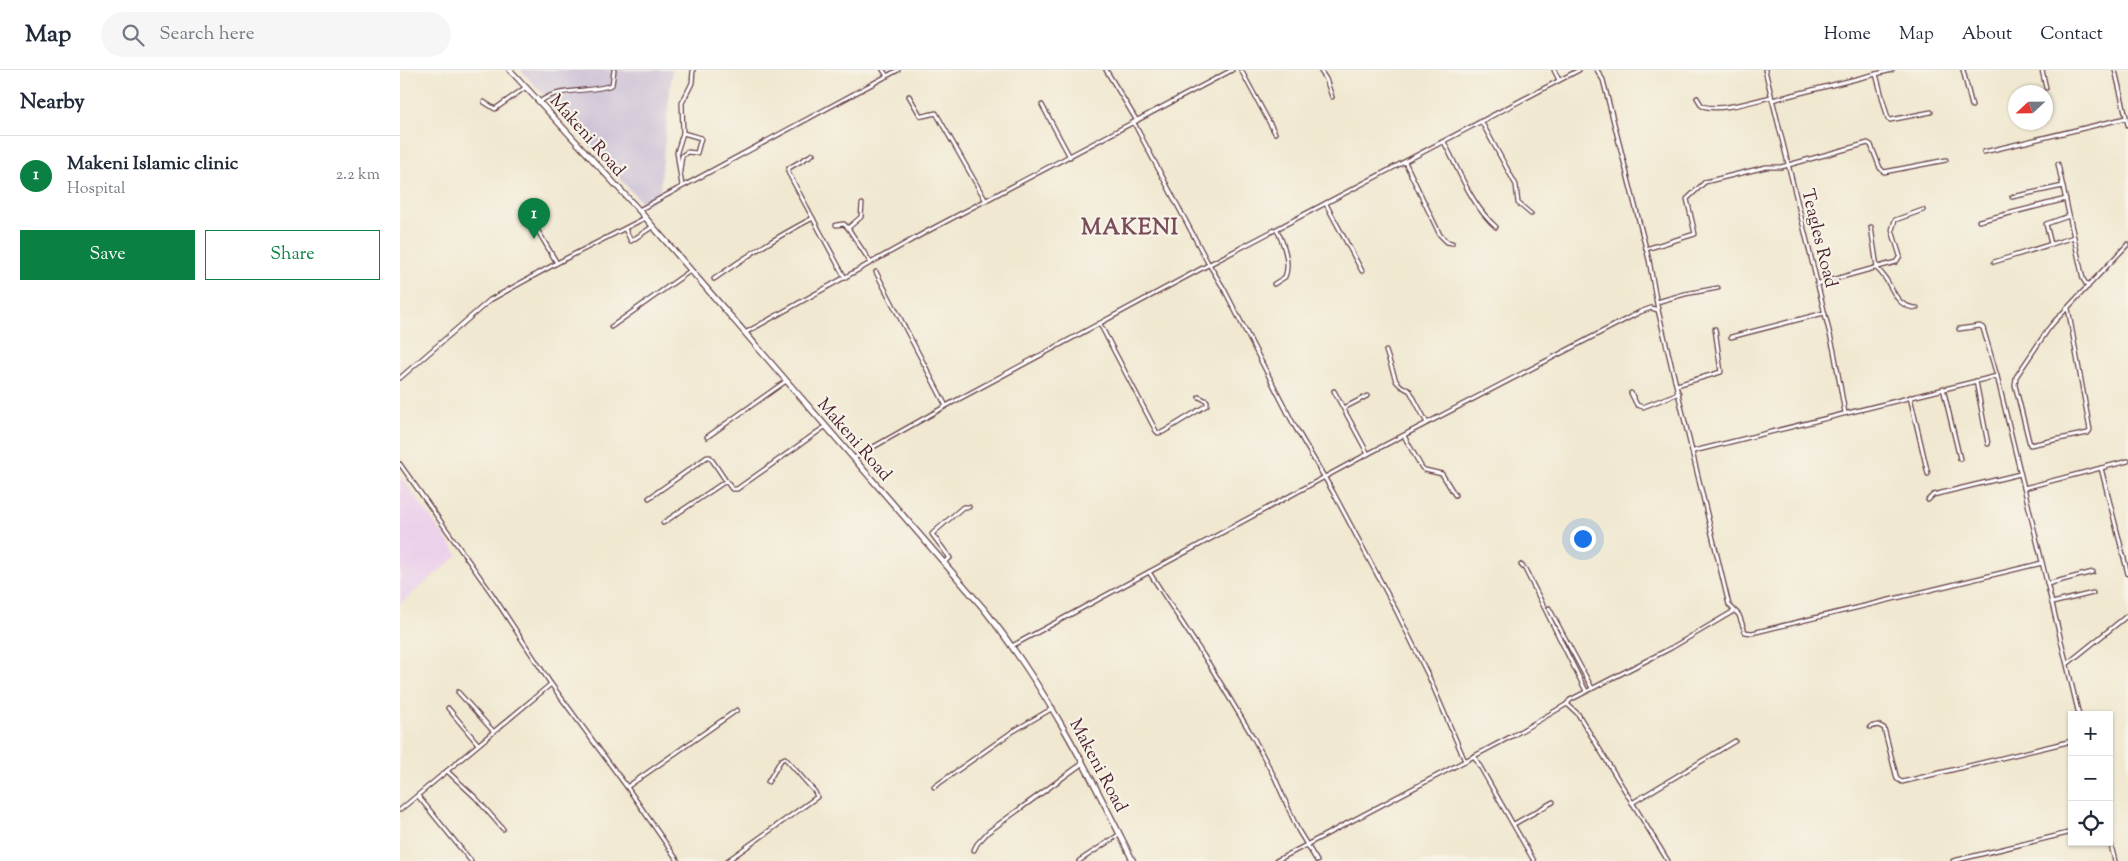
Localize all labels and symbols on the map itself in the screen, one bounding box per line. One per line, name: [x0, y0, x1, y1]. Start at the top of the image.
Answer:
north arrow: [2008, 85, 2053, 130]
street label: Makeni Road: [542, 89, 631, 183]
street label: Teagles Road: [1793, 186, 1843, 291]
pin: 1: [518, 198, 550, 239]
district label: MAKENI: [1081, 213, 1179, 245]
street label: Makeni Road: [810, 393, 897, 488]
your location: [1570, 526, 1596, 552]
street label: Makeni Road: [1062, 714, 1133, 817]

